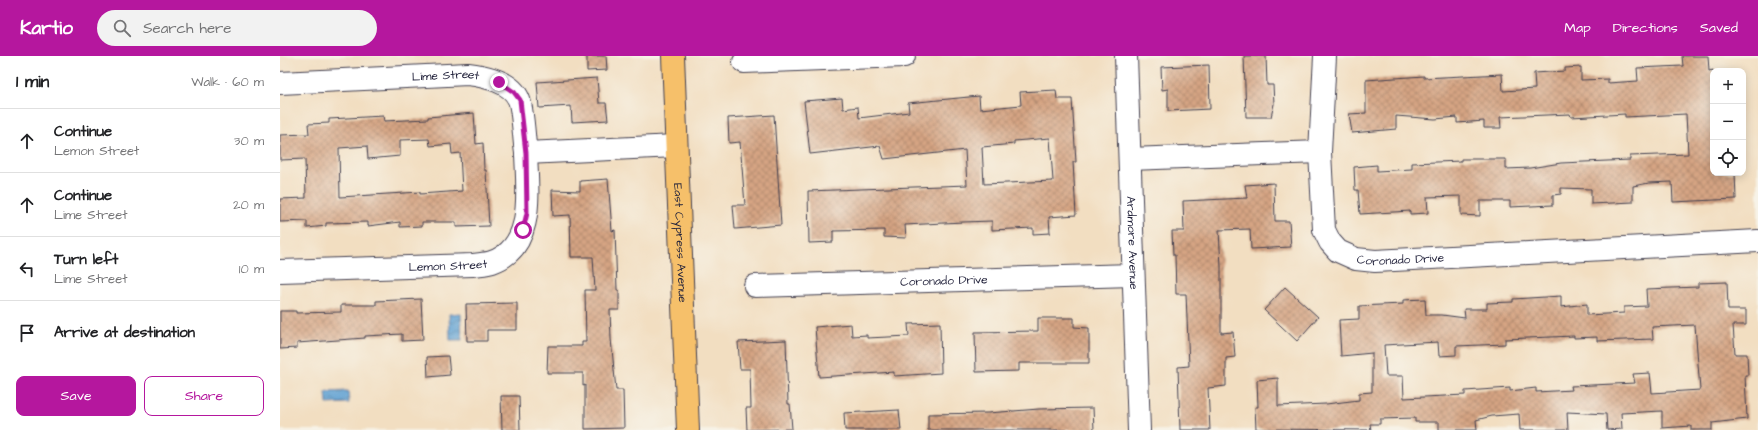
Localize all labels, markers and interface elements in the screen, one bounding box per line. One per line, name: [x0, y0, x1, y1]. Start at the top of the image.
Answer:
search box: [97, 10, 377, 46]
text: Kartio: [20, 15, 73, 42]
icon: search: [111, 17, 133, 39]
text: Search here: [143, 18, 231, 39]
text: Map: [1564, 18, 1591, 38]
text: Directions: [1613, 18, 1678, 38]
text: Saved: [1700, 18, 1738, 38]
street label: Lime Street: [412, 65, 481, 85]
map controls: [1710, 68, 1746, 176]
button: +: [1710, 68, 1746, 104]
text: 1 min: [16, 70, 49, 94]
text: Walk · 60 m: [191, 73, 264, 91]
route end: [490, 73, 508, 91]
button: −: [1710, 104, 1746, 140]
text: Continue: [54, 121, 112, 142]
icon: ahead: [16, 130, 38, 152]
text: 30 m: [234, 132, 264, 150]
button: locate: [1710, 140, 1746, 176]
text: Lemon Street: [54, 142, 139, 160]
street label: East Cypress Avenue: [670, 183, 691, 304]
text: Continue: [54, 185, 112, 206]
icon: ahead: [16, 194, 38, 216]
text: 20 m: [233, 196, 264, 214]
street label: Ardmore Avenue: [1122, 196, 1143, 290]
text: Lime Street: [54, 206, 127, 224]
route start: [514, 221, 532, 239]
text: Turn left: [54, 249, 118, 270]
street label: Coronado Drive: [1356, 249, 1445, 270]
street label: Lemon Street: [408, 255, 489, 275]
icon: left: [16, 258, 38, 280]
text: 10 m: [239, 260, 264, 278]
text: Lime Street: [54, 270, 127, 288]
street label: Coronado Drive: [900, 271, 988, 290]
icon: arrive: [16, 322, 38, 344]
text: Arrive at destination: [54, 322, 195, 343]
button: Save: [16, 376, 136, 416]
button: Share: [144, 376, 264, 416]

